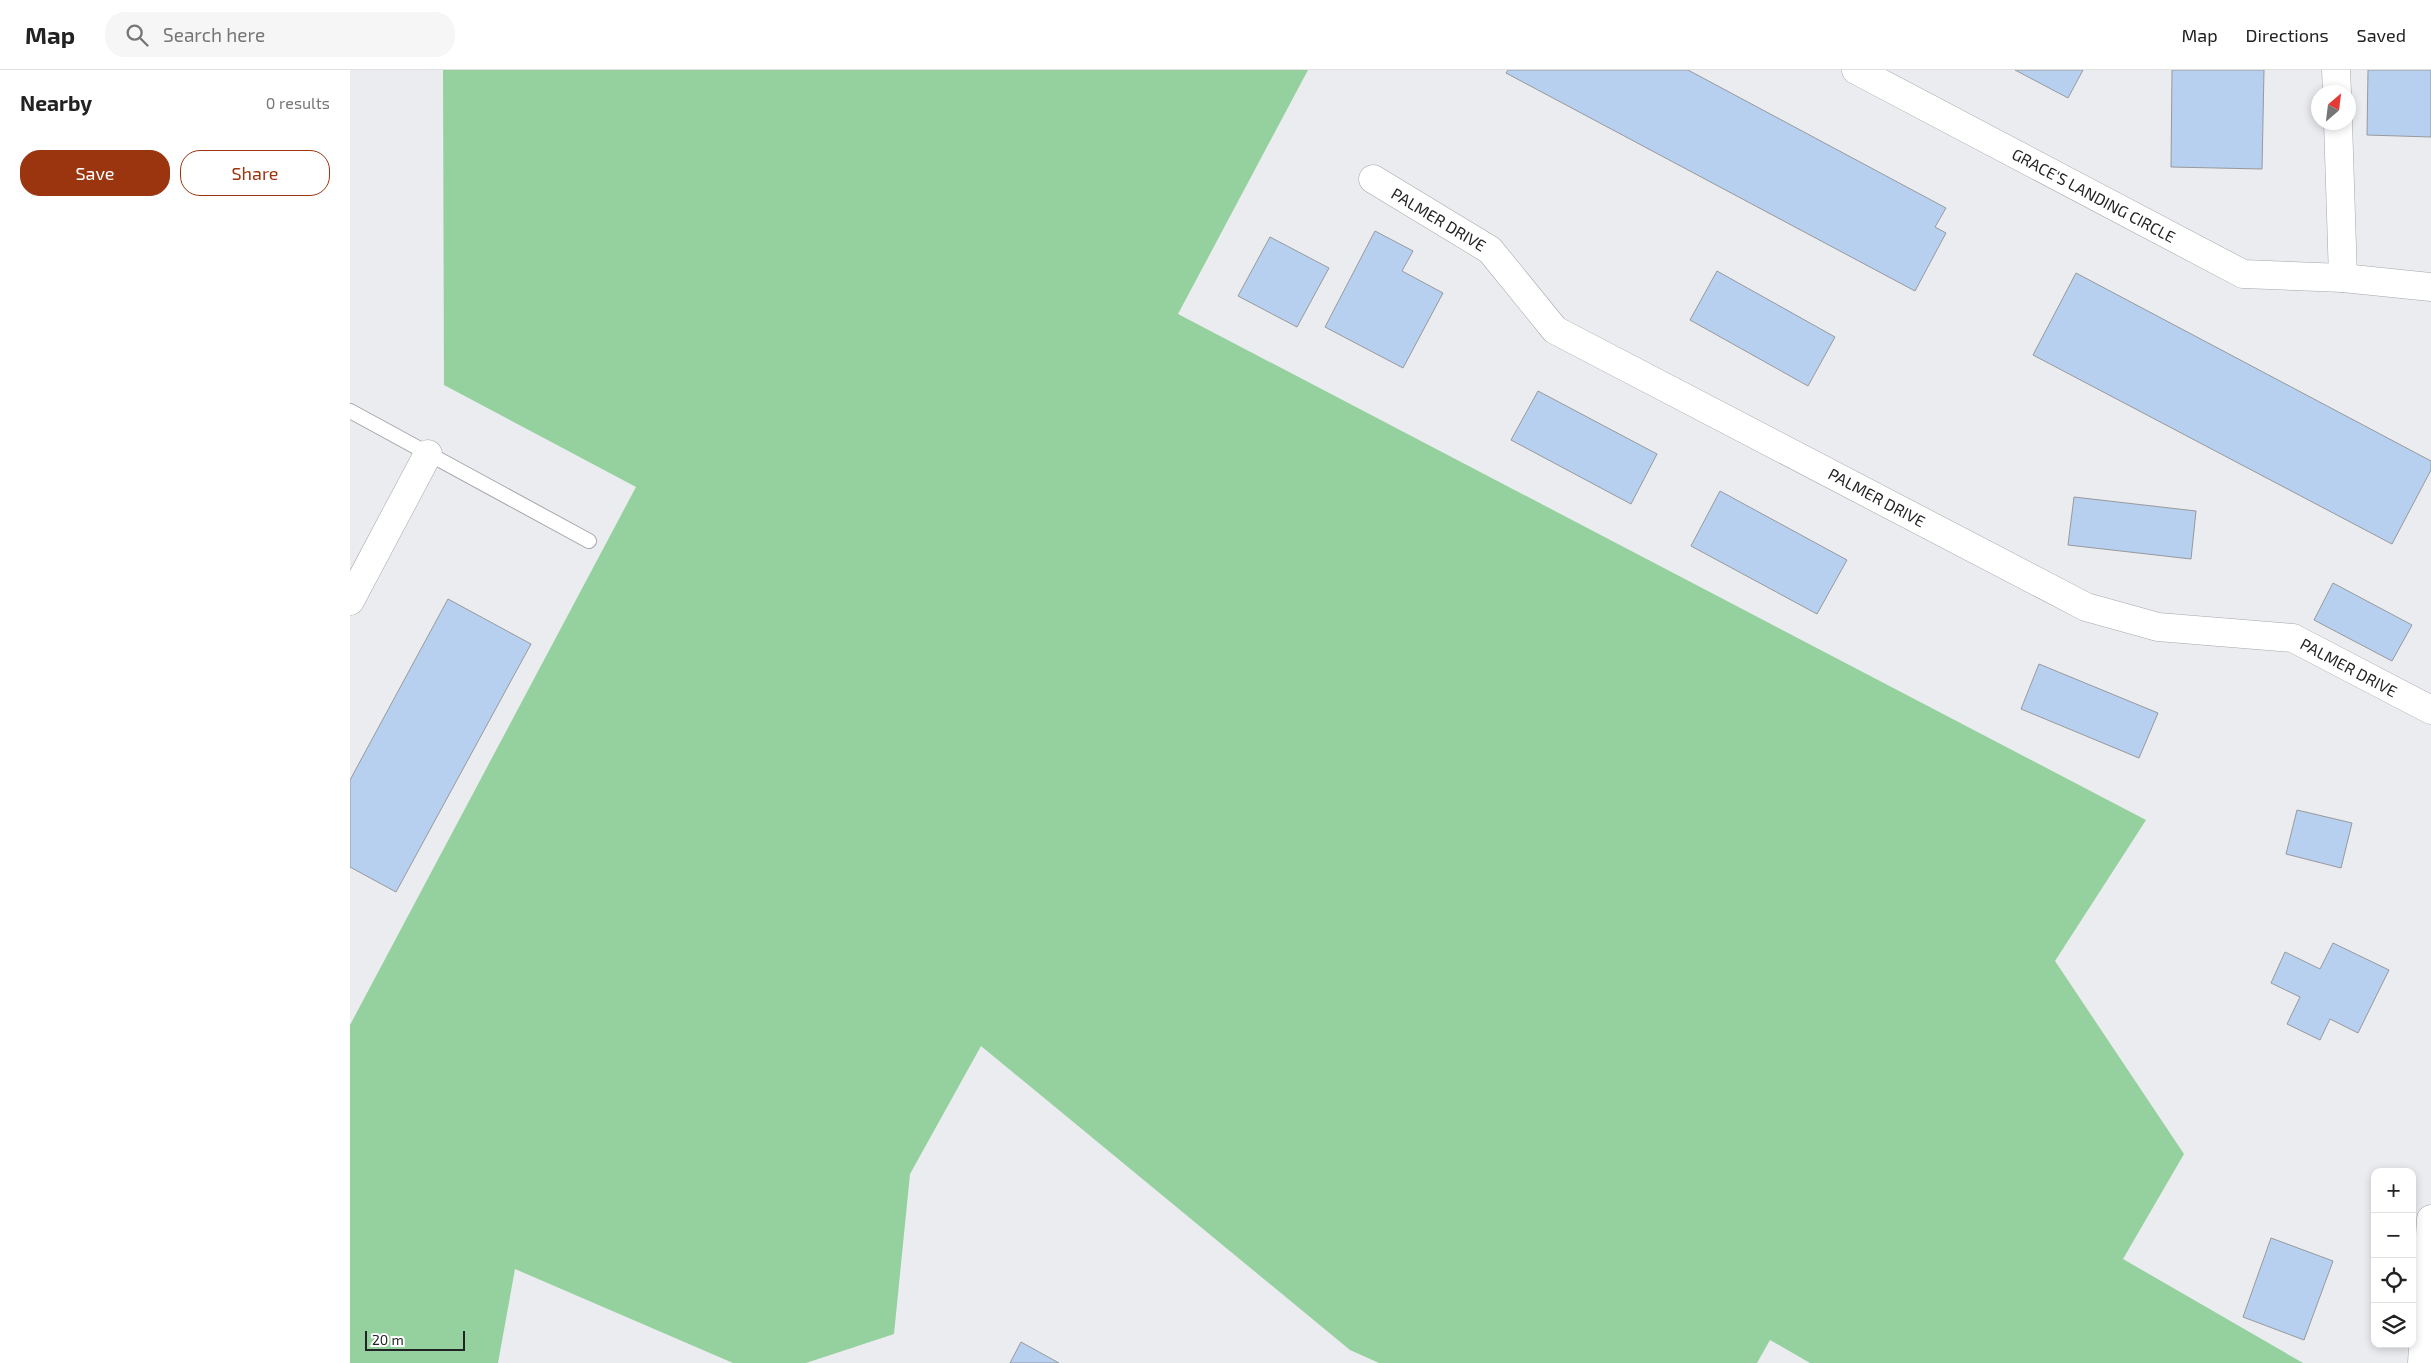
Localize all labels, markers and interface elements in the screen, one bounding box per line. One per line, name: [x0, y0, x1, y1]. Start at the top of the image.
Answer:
search box: [105, 12, 455, 57]
text: Map: [25, 20, 75, 49]
icon: search: [123, 21, 151, 49]
text: Search here: [163, 23, 265, 46]
text: Map: [2181, 24, 2218, 46]
text: Directions: [2246, 24, 2329, 46]
text: Saved: [2357, 24, 2406, 46]
north arrow: [2311, 85, 2356, 130]
text: Nearby: [20, 90, 92, 115]
text: 0 results: [266, 93, 330, 112]
street label: GRACE'S LANDING CIRCLE: [2009, 144, 2179, 246]
button: Save: [20, 150, 170, 196]
button: Share: [180, 150, 330, 196]
street label: PALMER DRIVE: [1388, 183, 1490, 255]
street label: PALMER DRIVE: [1825, 464, 1929, 531]
street label: PALMER DRIVE: [2297, 634, 2401, 701]
map controls: [2371, 1168, 2416, 1348]
button: +: [2371, 1168, 2416, 1213]
button: −: [2371, 1213, 2416, 1258]
button: locate: [2371, 1258, 2416, 1303]
button: layers: [2371, 1303, 2416, 1348]
scale bar: [365, 1328, 465, 1351]
text: 20 m: [372, 1331, 404, 1348]

